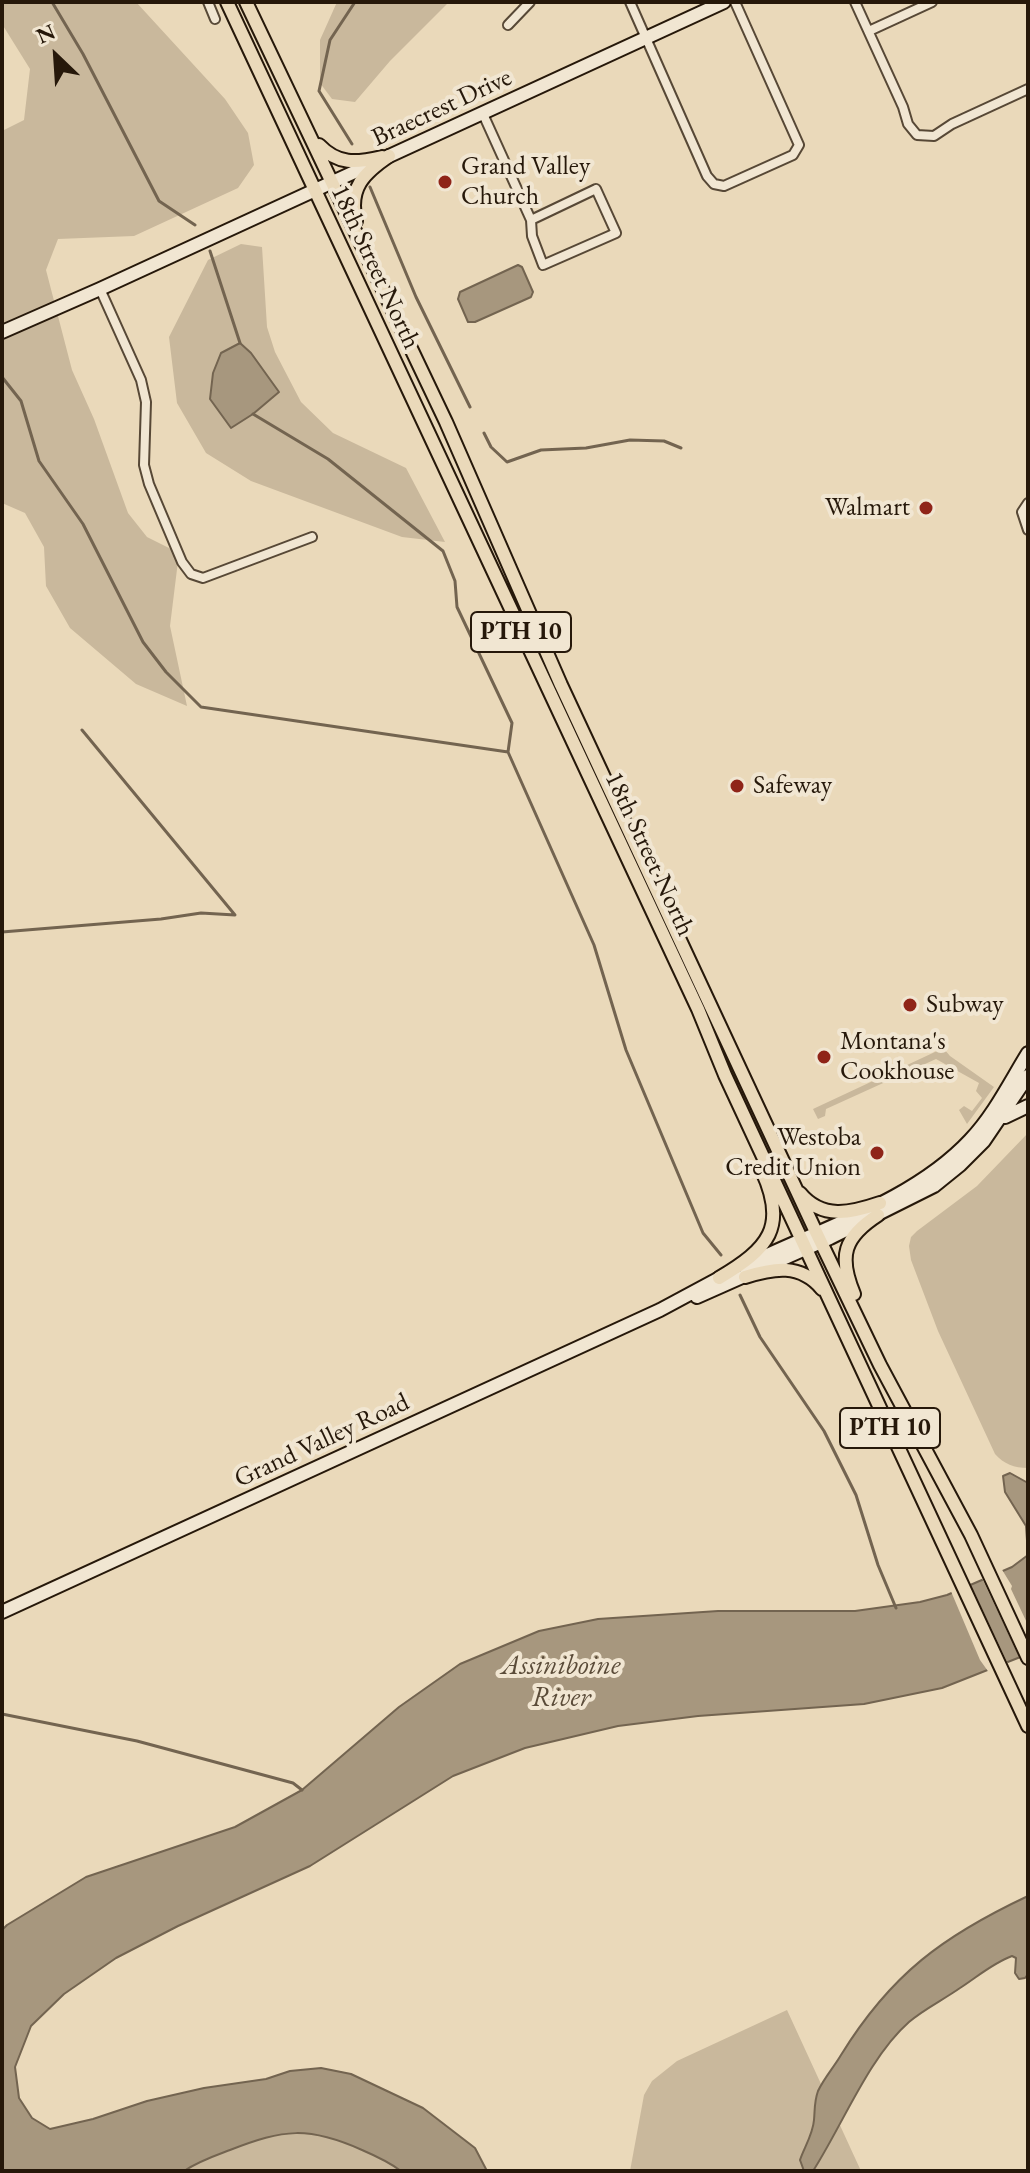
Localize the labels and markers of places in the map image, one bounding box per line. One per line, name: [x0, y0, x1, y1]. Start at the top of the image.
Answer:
place label: Grand Valley Church: [461, 151, 590, 212]
marker: Grand Valley Church: [436, 173, 454, 191]
place label: Walmart: [825, 492, 910, 524]
marker: Walmart: [917, 499, 935, 517]
place label: Safeway: [753, 770, 832, 802]
marker: Safeway: [728, 777, 746, 795]
place label: Subway: [926, 989, 1004, 1021]
marker: Subway: [901, 996, 919, 1014]
place label: Montana's Cookhouse: [840, 1026, 955, 1088]
marker: Montana's Cookhouse: [815, 1048, 833, 1066]
place label: Westoba Credit Union: [725, 1122, 861, 1184]
marker: Westoba Credit Union: [868, 1144, 886, 1162]

